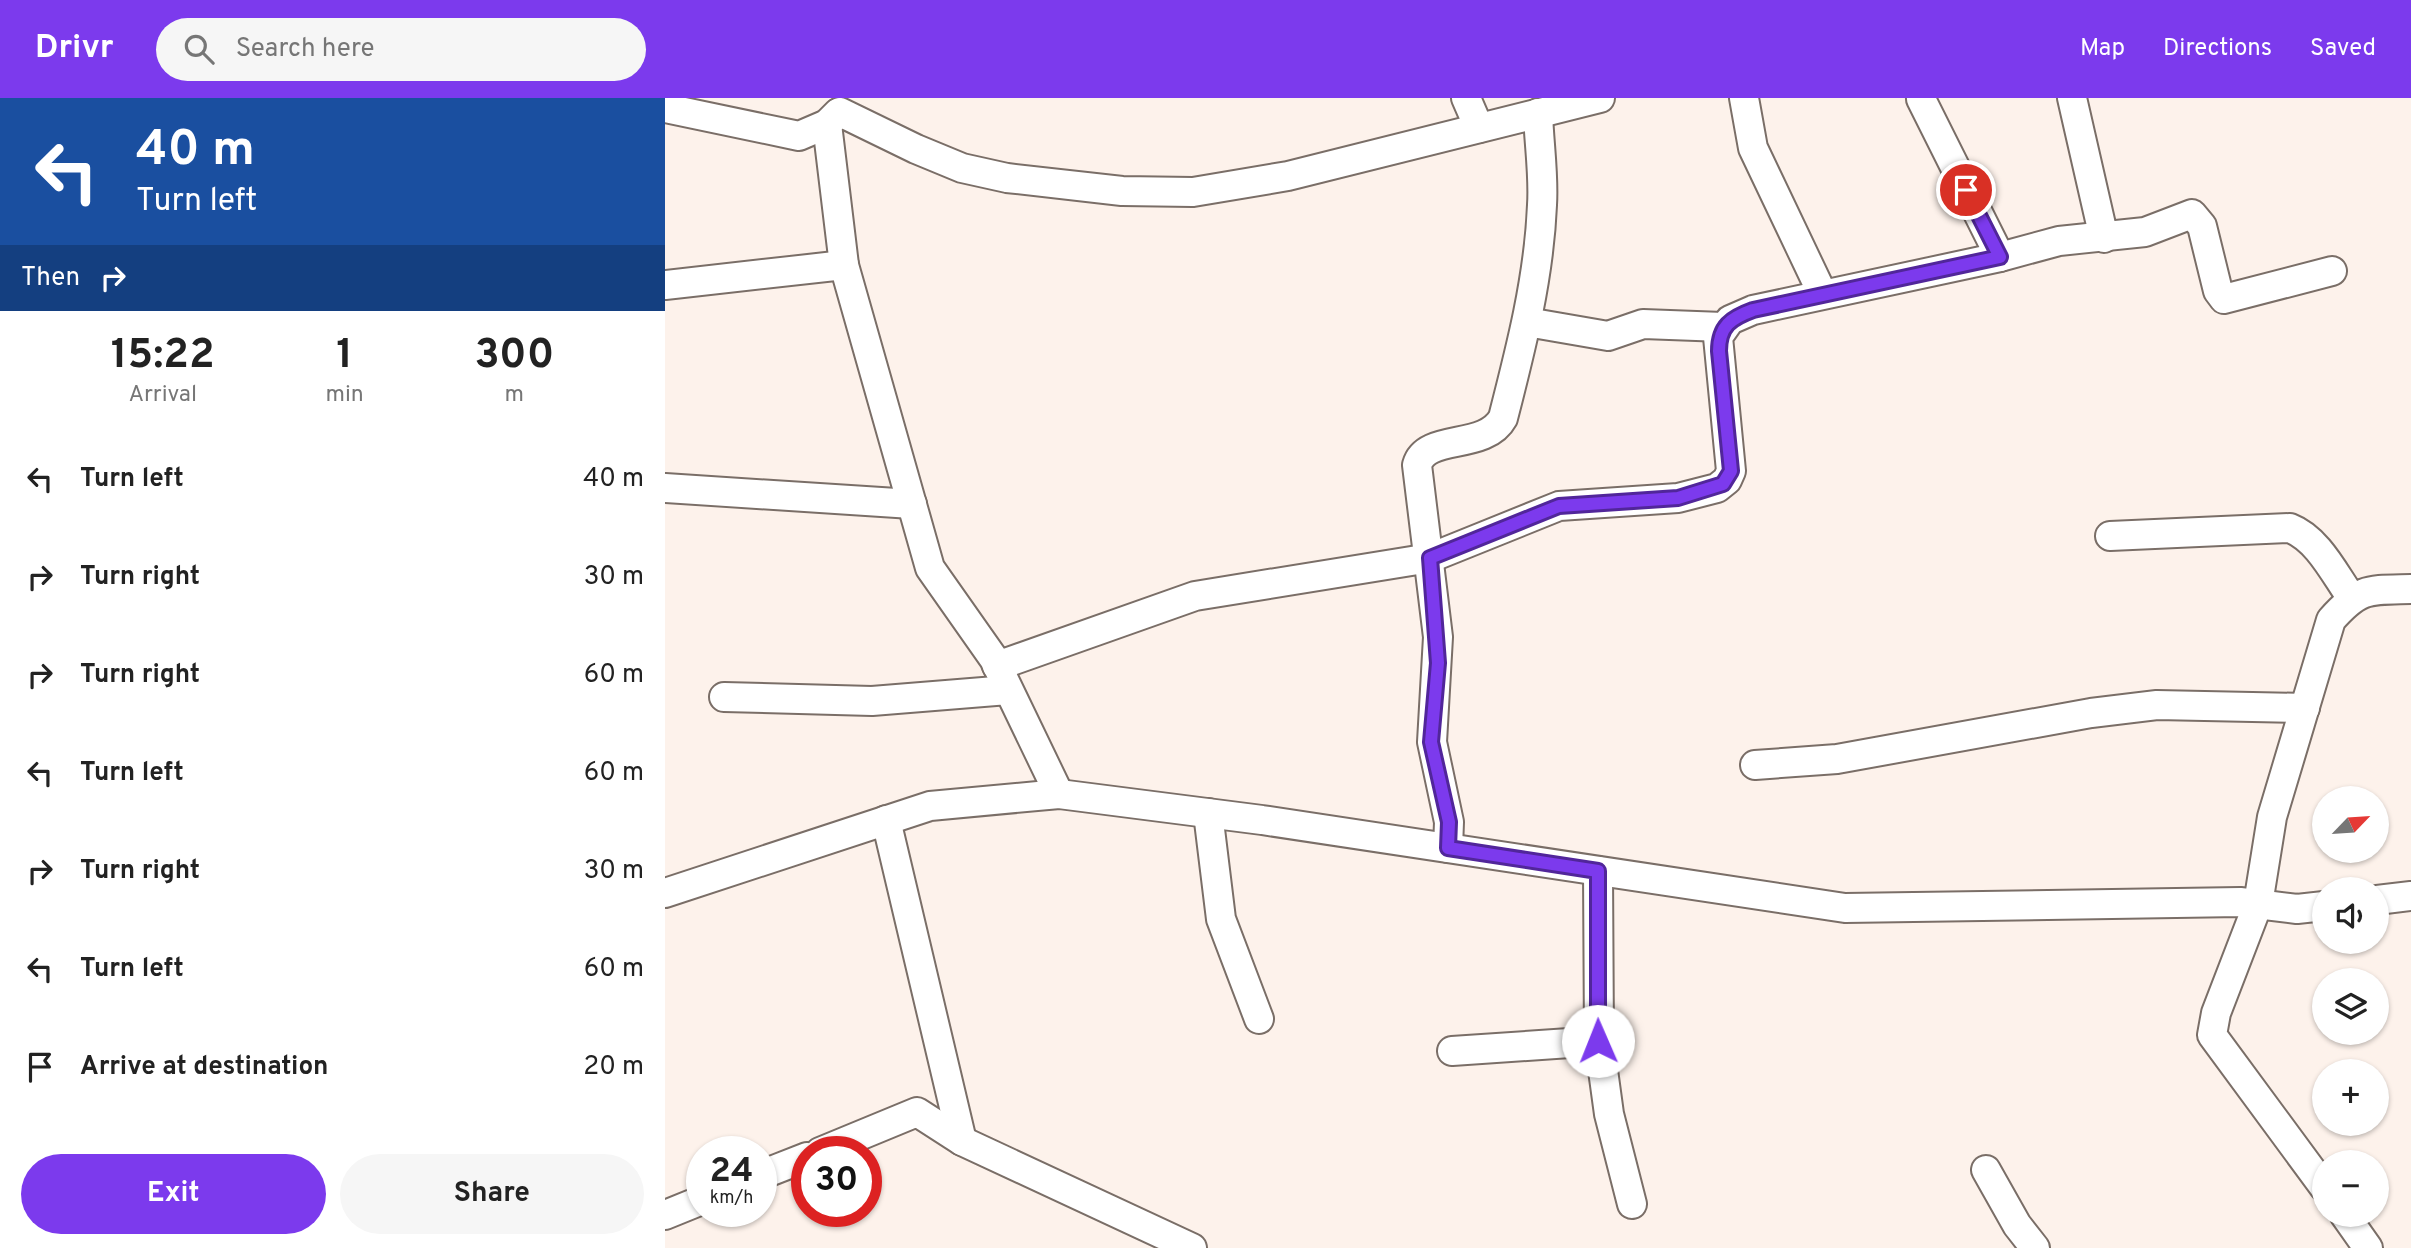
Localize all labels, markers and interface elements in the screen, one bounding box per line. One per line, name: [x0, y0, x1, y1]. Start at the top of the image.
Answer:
search box: [156, 18, 646, 81]
text: Drivr: [35, 28, 114, 70]
icon: search: [180, 30, 218, 68]
text: Search here: [236, 33, 375, 66]
text: Map: [2080, 34, 2125, 64]
text: Directions: [2163, 34, 2272, 64]
text: Saved: [2310, 34, 2376, 64]
text: 40 m: [136, 121, 255, 183]
icon: left: [21, 126, 112, 217]
pin: [1936, 160, 1996, 220]
icon: arrive: [1947, 171, 1985, 209]
text: Turn left: [136, 182, 257, 222]
icon: right: [94, 259, 132, 297]
text: Then: [21, 262, 80, 295]
text: 15:22: [111, 330, 215, 383]
text: 1: [336, 330, 353, 383]
text: 300: [474, 330, 554, 383]
text: Arrival: [128, 381, 197, 410]
text: min: [325, 381, 364, 410]
text: m: [505, 381, 524, 410]
icon: left: [21, 460, 59, 498]
text: Turn left: [80, 463, 184, 496]
text: 40 m: [583, 463, 644, 496]
icon: right: [21, 558, 59, 596]
text: Turn right: [80, 561, 200, 594]
text: 30 m: [584, 561, 644, 594]
icon: right: [21, 656, 59, 694]
text: Turn right: [80, 659, 200, 692]
text: 60 m: [584, 659, 644, 692]
icon: left: [21, 754, 59, 792]
text: Turn left: [80, 757, 184, 790]
text: 60 m: [584, 757, 644, 790]
north arrow: [2312, 786, 2389, 863]
map controls: [2312, 786, 2389, 1227]
icon: right: [21, 852, 59, 890]
text: Turn right: [80, 855, 200, 888]
text: 30 m: [584, 855, 644, 888]
button: sound: [2312, 877, 2389, 954]
icon: left: [21, 950, 59, 988]
text: Turn left: [80, 953, 184, 986]
text: 60 m: [584, 953, 644, 986]
button: layers: [2312, 968, 2389, 1045]
position arrow: [1561, 1004, 1635, 1078]
icon: arrive: [21, 1048, 59, 1086]
text: Arrive at destination: [80, 1051, 328, 1084]
text: 20 m: [583, 1051, 644, 1084]
button: +: [2312, 1059, 2389, 1136]
speed limit sign: 30: [791, 1136, 882, 1227]
text: 24: [710, 1150, 753, 1194]
button: −: [2312, 1150, 2389, 1227]
button: Exit: [21, 1154, 326, 1234]
button: Share: [340, 1154, 644, 1234]
text: km/h: [710, 1187, 753, 1210]

